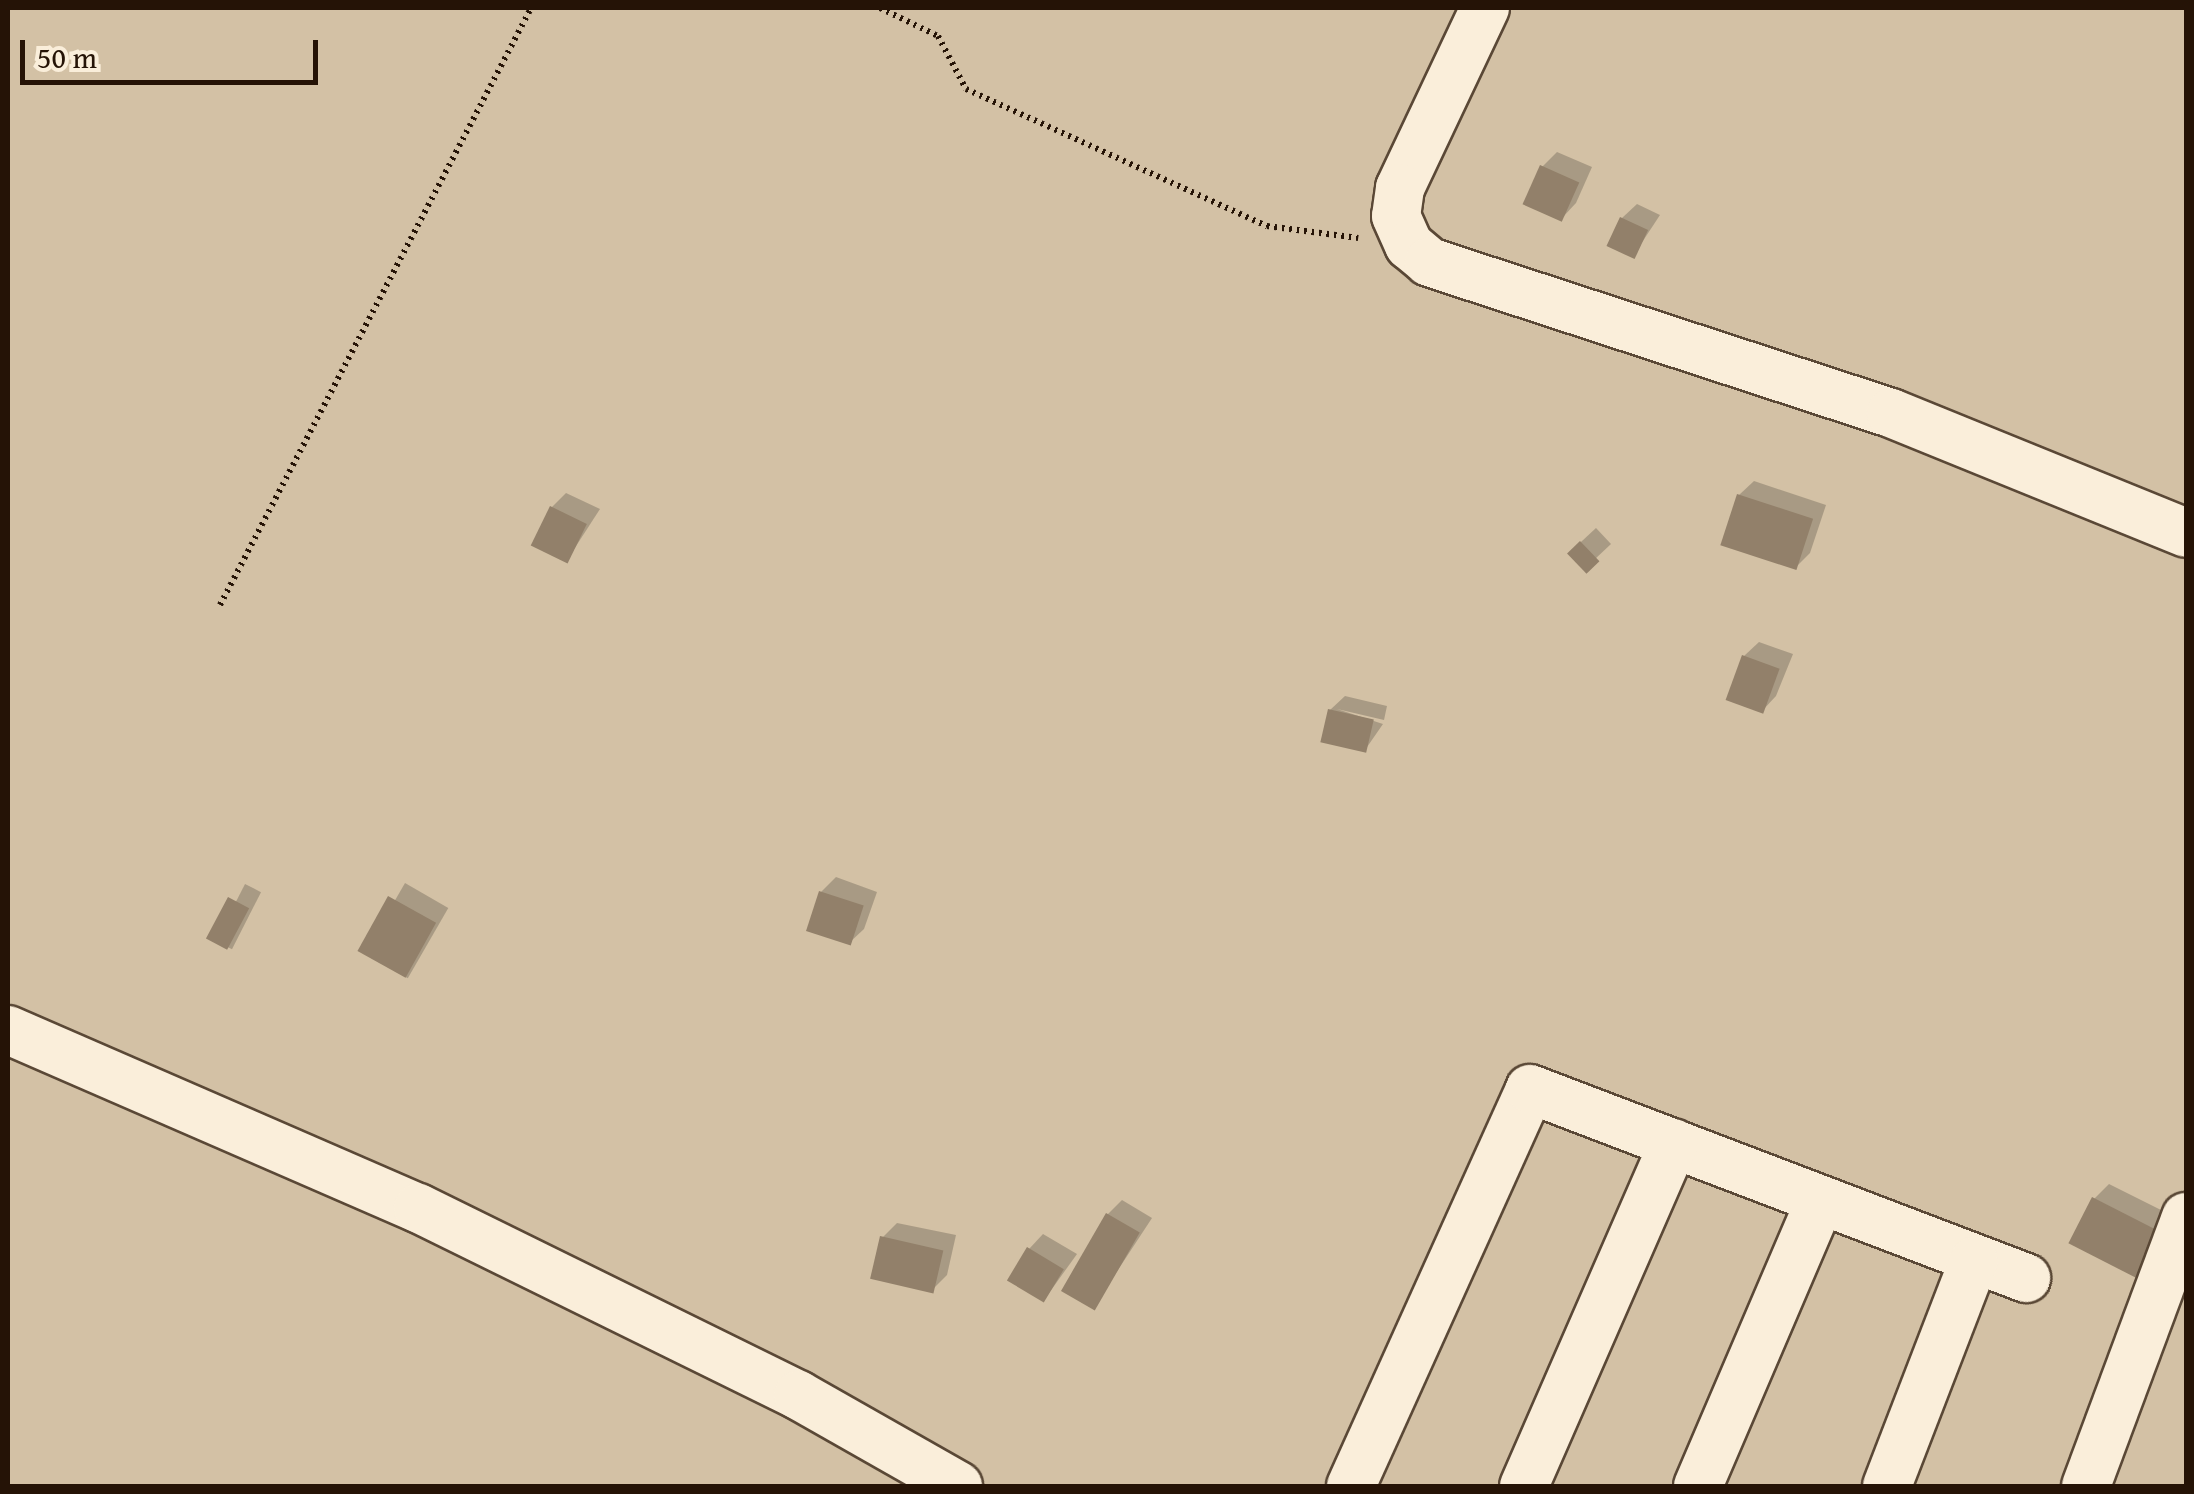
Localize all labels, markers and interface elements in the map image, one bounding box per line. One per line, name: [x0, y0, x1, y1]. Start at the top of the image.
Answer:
scale bar: [25, 20, 322, 82]
text: 50 m: [37, 35, 97, 79]

